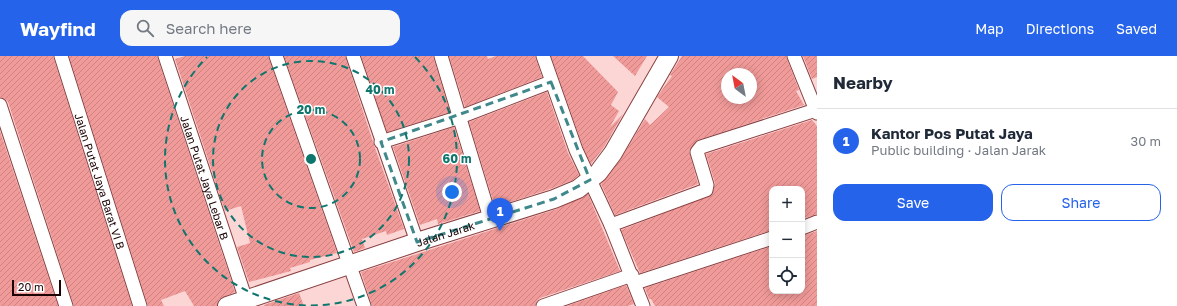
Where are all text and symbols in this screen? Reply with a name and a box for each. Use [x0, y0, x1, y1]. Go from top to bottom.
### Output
search box [120, 10, 400, 46]
text: Wayfind [20, 17, 96, 40]
icon: search [134, 17, 156, 39]
text: Search here [166, 19, 252, 37]
text: Map [975, 20, 1004, 37]
text: Directions [1026, 20, 1094, 37]
text: Saved [1116, 20, 1157, 37]
north arrow [721, 68, 757, 104]
text: Nearby [833, 72, 893, 93]
text: 40 m [366, 82, 394, 97]
text: 20 m [297, 102, 325, 117]
street label: Jalan Putat Jaya Barat VI B [73, 111, 128, 251]
street label: Jalan Putat Jaya Lebar B [179, 114, 232, 241]
text: Kantor Pos Putat Jaya [871, 124, 1033, 142]
text: 1 [843, 133, 849, 149]
text: 30 m [1131, 133, 1161, 149]
text: Public building · Jalan Jarak [871, 142, 1046, 158]
text: 60 m [443, 151, 471, 166]
centre of rings [304, 152, 318, 166]
your location [442, 182, 462, 202]
button: Save [833, 184, 993, 221]
button: Share [1001, 184, 1161, 221]
map controls [769, 186, 805, 294]
button: + [769, 186, 805, 222]
pin: 1 [487, 198, 513, 231]
street label: Jalan Jarak [414, 218, 476, 248]
button: − [769, 222, 805, 258]
button: locate [769, 258, 805, 294]
scale bar [12, 278, 61, 297]
text: 20 m [18, 280, 44, 293]

